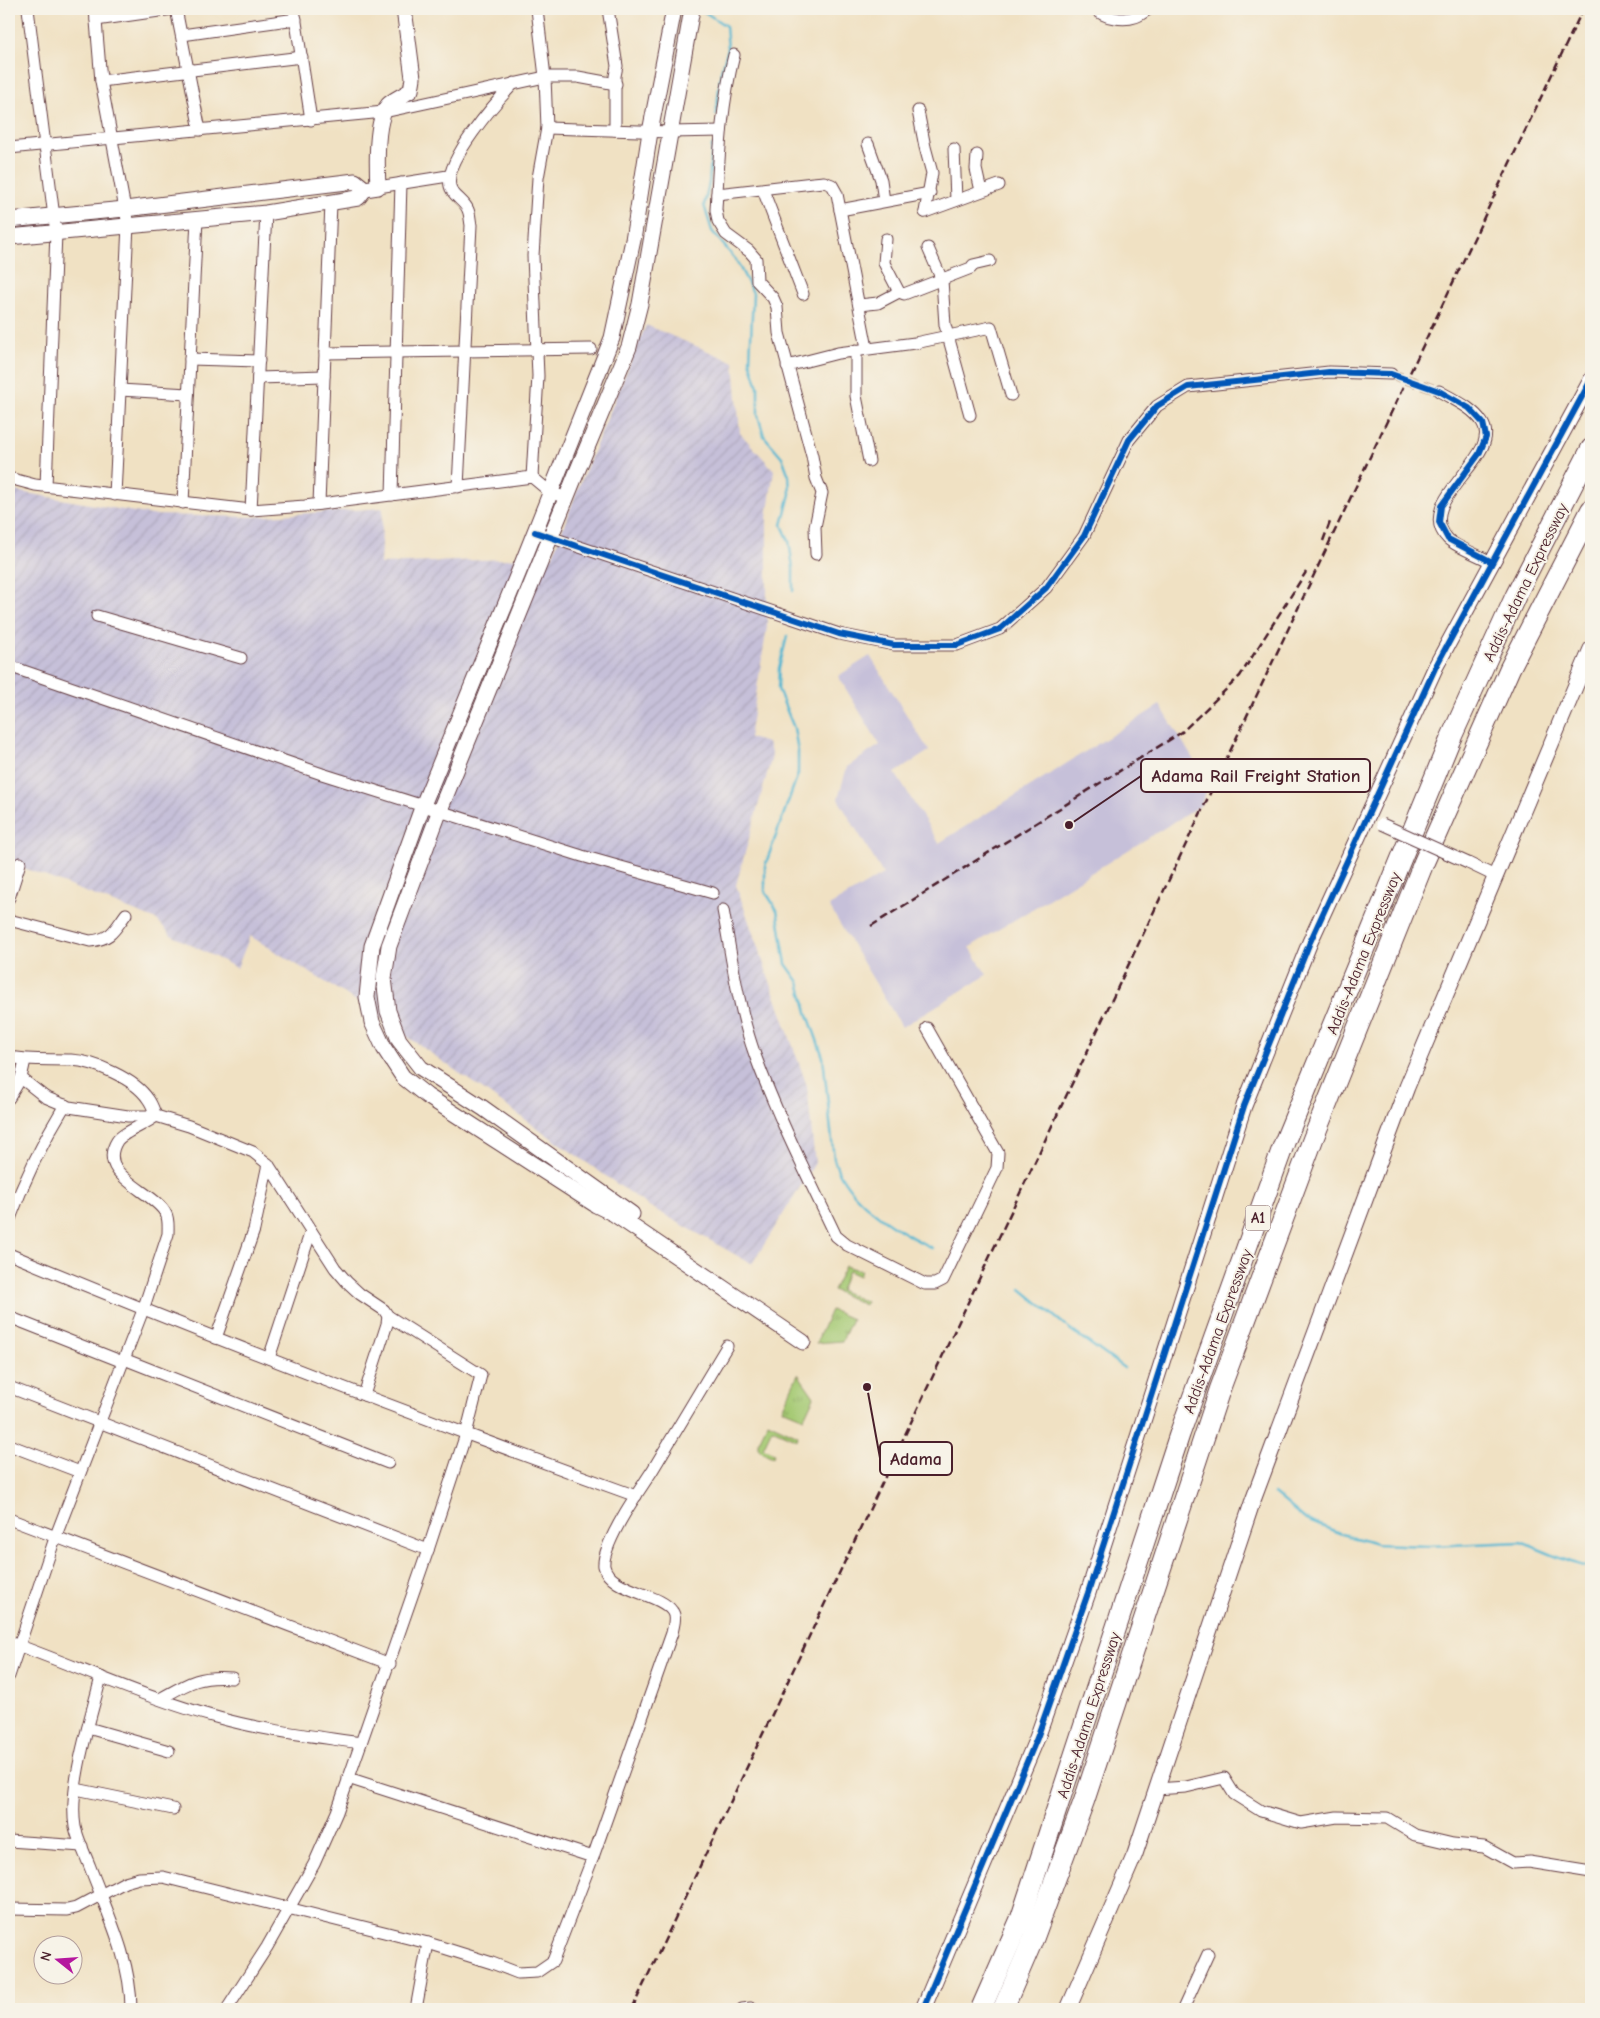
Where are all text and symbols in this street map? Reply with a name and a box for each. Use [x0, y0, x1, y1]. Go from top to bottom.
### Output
street label: Addis-Adama Expressway [1480, 500, 1572, 664]
callout: Adama Rail Freight Station [1141, 759, 1370, 792]
text: Adama Rail Freight Station [1152, 766, 1360, 787]
street label: Addis-Adama Expressway [1323, 869, 1405, 1037]
road number: A1 [1246, 1206, 1270, 1230]
street label: Addis-Adama Expressway [1180, 1246, 1256, 1416]
callout: Adama [880, 1442, 952, 1475]
text: Adama [890, 1449, 942, 1470]
street label: Addis-Adama Expressway [1054, 1629, 1125, 1801]
north arrow [32, 1936, 82, 1986]
text: N [37, 1949, 56, 1963]

